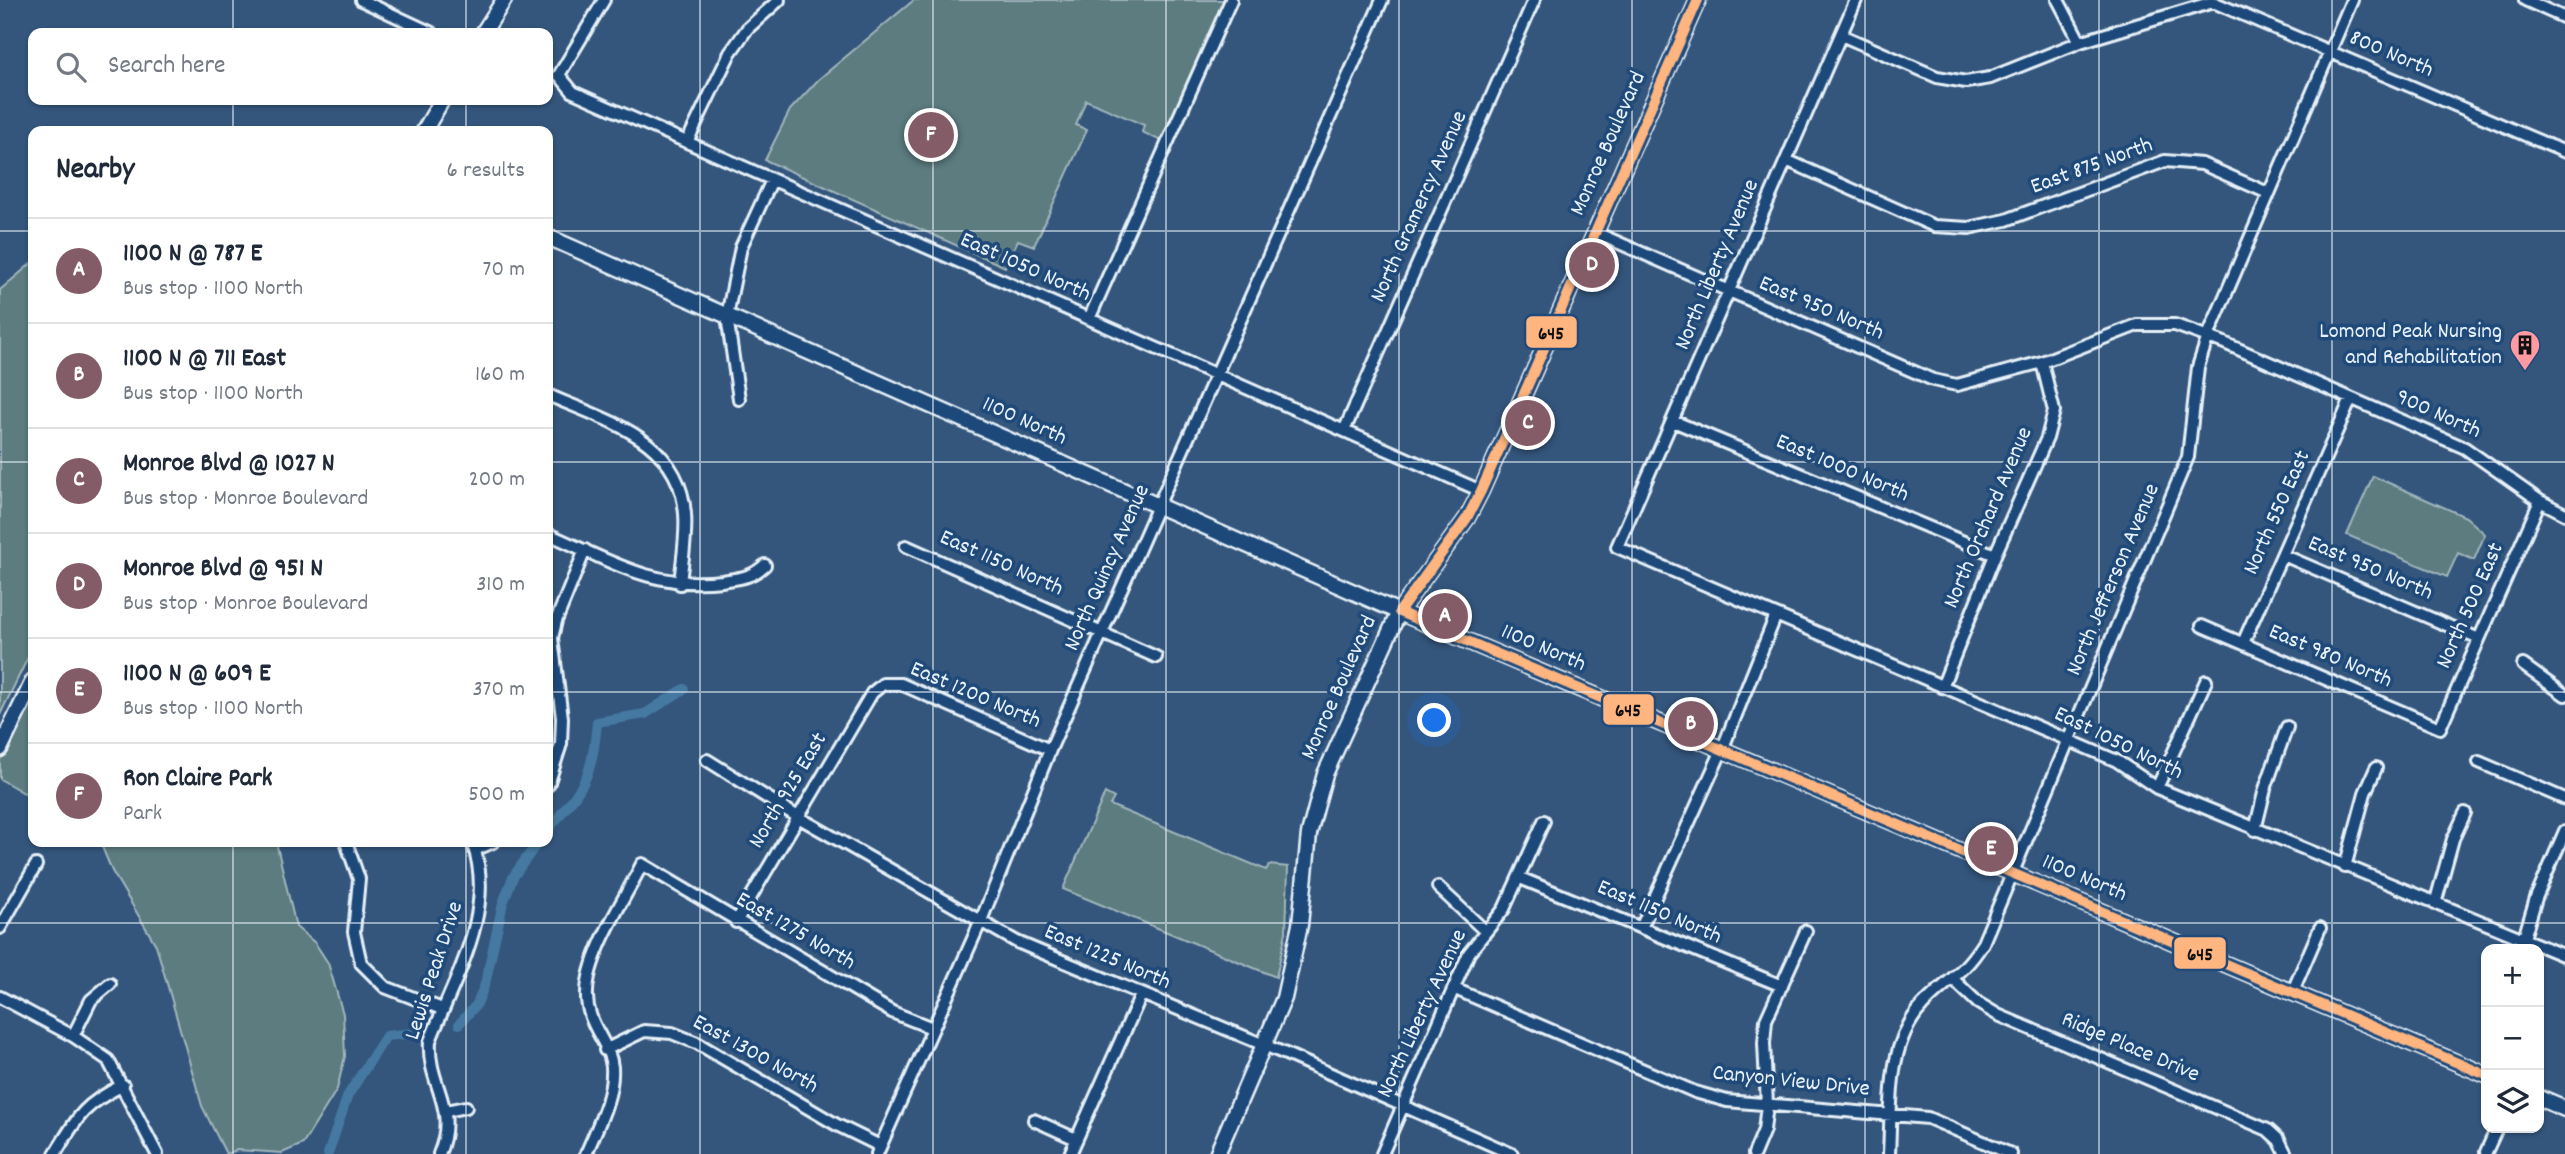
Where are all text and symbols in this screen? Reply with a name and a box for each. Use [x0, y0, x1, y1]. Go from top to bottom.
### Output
street label: 800 North [2344, 22, 2438, 88]
search box [28, 28, 553, 105]
icon: search [52, 48, 90, 86]
text: Search here [108, 48, 226, 85]
street label: Monroe Boulevard [1562, 67, 1656, 221]
street label: North Gramercy Avenue [1363, 106, 1477, 308]
pin: F [908, 109, 954, 161]
street label: East 875 North [2026, 130, 2158, 204]
text: Nearby [56, 150, 134, 193]
text: 6 results [447, 155, 525, 188]
street label: North Liberty Avenue [1667, 174, 1769, 356]
street label: East 1050 North [954, 224, 1096, 312]
text: 1100 N @ 787 E [123, 236, 262, 273]
pin: D [1569, 239, 1615, 291]
text: A [73, 254, 85, 287]
text: 70 m [483, 254, 525, 287]
street label: East 950 North [1753, 268, 1889, 350]
text: Bus stop · 1100 North [123, 273, 303, 306]
line badge: 645 [1525, 315, 1578, 349]
place label: Lomond Peak Nursing and Rehabilitation [2319, 316, 2502, 375]
text: 645 [1538, 322, 1564, 349]
building icon: Lomond Peak Nursing and Rehabilitation [2508, 328, 2542, 372]
text: 1100 N @ 711 East [123, 341, 286, 378]
text: B [74, 359, 84, 392]
text: 160 m [475, 359, 525, 392]
text: Bus stop · 1100 North [123, 378, 303, 411]
street label: 900 North [2390, 382, 2486, 448]
street label: 1100 North [976, 389, 1072, 455]
pin: C [1505, 397, 1551, 449]
street label: North Orchard Avenue [1936, 422, 2042, 614]
street label: East 1000 North [1770, 426, 1914, 512]
text: Monroe Blvd @ 1027 N [123, 446, 335, 483]
street label: North 550 East [2236, 446, 2320, 580]
text: C [73, 464, 85, 497]
text: 200 m [469, 464, 525, 497]
street label: North Quincy Avenue [1056, 479, 1160, 657]
street label: North Jefferson Avenue [2059, 479, 2169, 681]
text: Bus stop · Monroe Boulevard [123, 483, 368, 516]
street label: East 1150 North [934, 522, 1068, 606]
street label: East 950 North [2302, 528, 2438, 610]
street label: North 500 East [2429, 538, 2513, 674]
text: Monroe Blvd @ 951 N [123, 551, 323, 588]
text: D [73, 569, 85, 602]
text: 310 m [476, 569, 525, 602]
text: Bus stop · Monroe Boulevard [123, 588, 368, 621]
pin: A [1422, 590, 1468, 642]
street label: Monroe Boulevard [1293, 611, 1387, 765]
street label: 1100 North [1495, 616, 1591, 682]
street label: East 980 North [2263, 616, 2397, 698]
street label: East 1200 North [904, 654, 1046, 738]
text: 1100 N @ 609 E [123, 656, 271, 693]
text: E [74, 674, 84, 707]
text: 370 m [472, 674, 525, 707]
text: Bus stop · 1100 North [123, 693, 303, 726]
line badge: 645 [1602, 693, 1655, 726]
pin: B [1668, 698, 1714, 750]
text: 645 [1615, 699, 1641, 726]
street label: East 1050 North [2048, 699, 2188, 789]
your location [1417, 703, 1451, 737]
street label: North 925 East [741, 727, 837, 855]
text: Ron Claire Park [123, 761, 273, 798]
text: F [74, 779, 84, 812]
text: 500 m [468, 779, 525, 812]
text: Park [123, 798, 162, 831]
pin: E [1968, 823, 2014, 875]
street label: 1100 North [2036, 846, 2132, 912]
street label: East 1150 North [1592, 872, 1726, 954]
street label: East 1275 North [729, 884, 861, 980]
street label: Lewis Peak Drive [397, 897, 473, 1045]
street label: East 1225 North [1038, 916, 1176, 1000]
street label: North Liberty Avenue [1369, 924, 1477, 1104]
line badge: 645 [2173, 936, 2227, 970]
text: 645 [2187, 943, 2213, 970]
map controls [2481, 944, 2544, 1133]
button: + [2481, 944, 2544, 1007]
street label: Ridge Place Drive [2056, 1004, 2204, 1092]
street label: East 1300 North [686, 1007, 824, 1103]
button: − [2481, 1007, 2544, 1070]
street label: Canyon View Drive [1711, 1057, 1871, 1107]
button: layers [2481, 1070, 2544, 1133]

